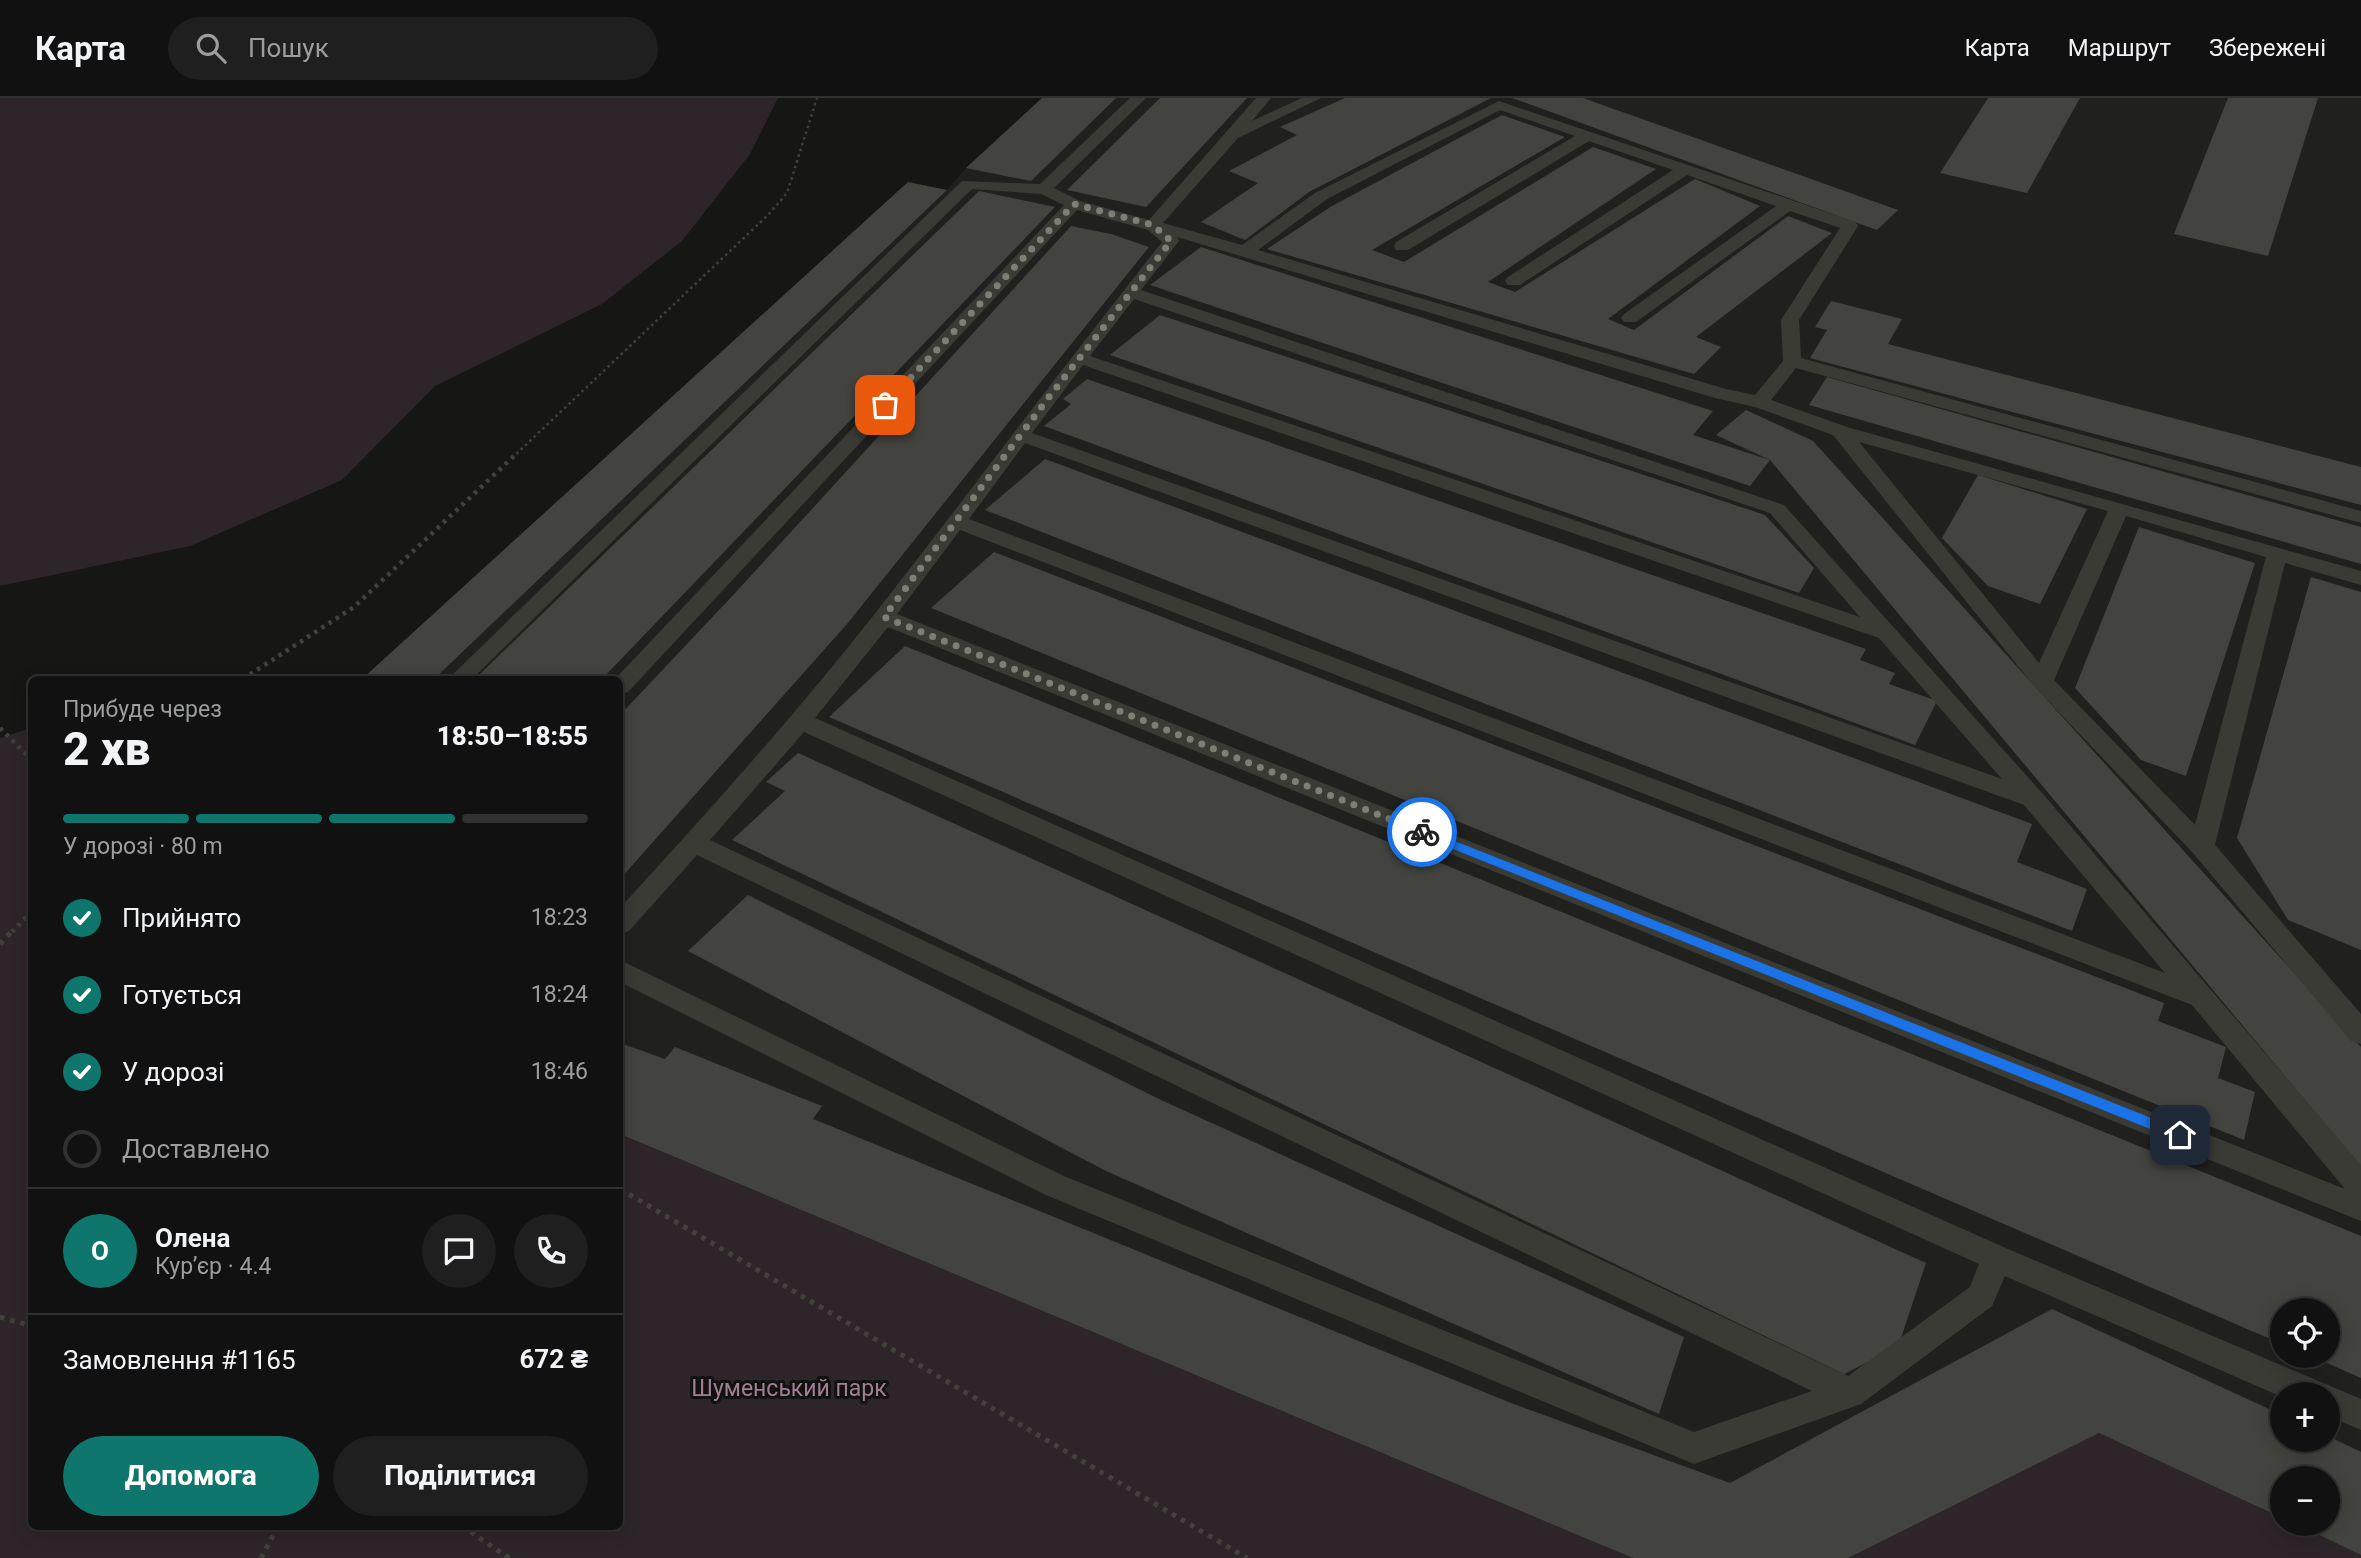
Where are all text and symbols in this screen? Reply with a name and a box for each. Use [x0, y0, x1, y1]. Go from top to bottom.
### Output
search box [168, 17, 658, 80]
text: Карта [35, 29, 126, 68]
icon: search [192, 29, 230, 67]
text: Пошук [248, 33, 329, 63]
text: Карта [1964, 34, 2030, 62]
text: Маршрут [2068, 34, 2171, 62]
text: Збережені [2209, 34, 2326, 62]
pin [855, 375, 915, 435]
icon: bag [866, 386, 904, 424]
text: Прибуде через [63, 696, 222, 723]
text: 18:50–18:55 [437, 721, 588, 751]
text: 2 хв [63, 722, 150, 776]
courier [1387, 797, 1457, 867]
icon: bike [1403, 813, 1441, 851]
text: У дорозі · 80 m [63, 833, 223, 860]
icon: check [63, 899, 101, 937]
text: Прийнято [122, 903, 241, 933]
text: 18:23 [531, 904, 588, 931]
icon: check [63, 976, 101, 1014]
text: Готується [122, 980, 242, 1010]
text: 18:24 [531, 981, 588, 1008]
icon: check [63, 1053, 101, 1091]
text: У дорозі [122, 1057, 224, 1087]
text: 18:46 [531, 1058, 588, 1085]
pin [2150, 1105, 2210, 1165]
icon: home [2161, 1116, 2199, 1154]
text: Доставлено [122, 1134, 270, 1164]
button: chat [422, 1214, 496, 1288]
button: phone [514, 1214, 588, 1288]
text: Олена [155, 1223, 230, 1253]
text: О [91, 1236, 109, 1266]
text: Кур’єр · 4.4 [155, 1253, 271, 1280]
map controls [2270, 1298, 2340, 1536]
button: locate [2270, 1298, 2340, 1368]
text: 672 ₴ [519, 1344, 588, 1374]
text: Замовлення #1165 [63, 1345, 296, 1375]
park label: Шуменський парк [691, 1375, 887, 1402]
button: + [2270, 1382, 2340, 1452]
button: Допомога [63, 1436, 319, 1516]
button: Поділитися [333, 1436, 588, 1516]
button: − [2270, 1466, 2340, 1536]

